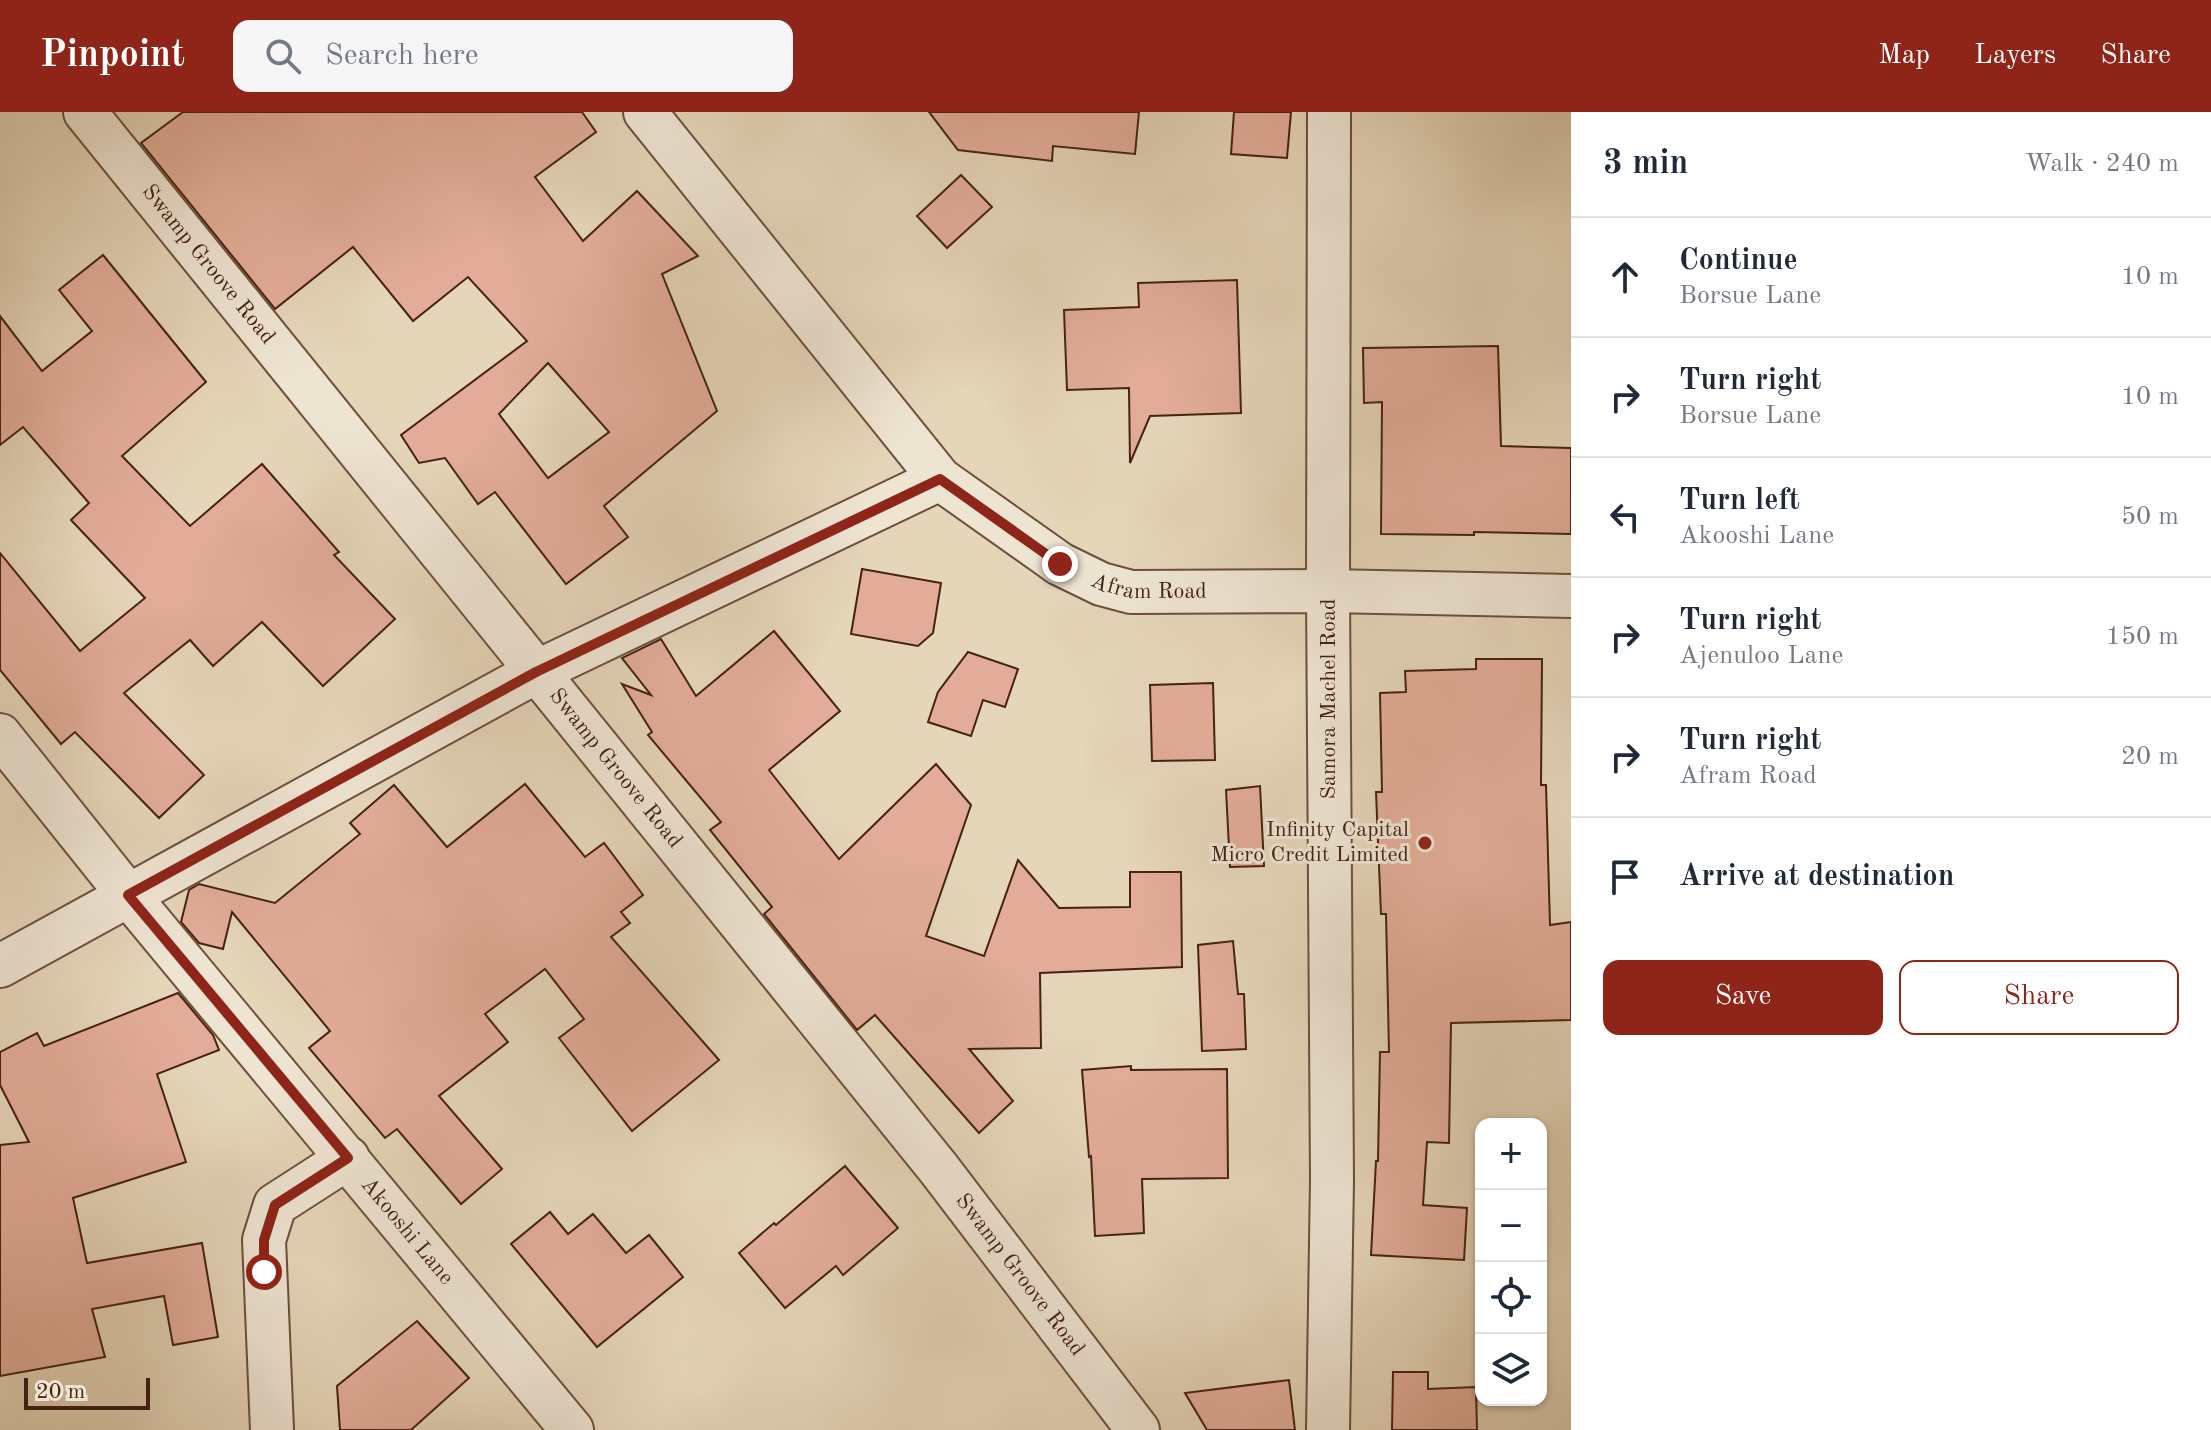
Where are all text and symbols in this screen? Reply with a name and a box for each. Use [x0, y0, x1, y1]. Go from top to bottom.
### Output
search box [233, 20, 793, 92]
icon: search [261, 34, 305, 78]
text: Pinpoint [40, 37, 185, 75]
text: Search here [325, 41, 479, 71]
text: Map [1878, 42, 1930, 70]
text: Layers [1974, 42, 2056, 70]
text: Share [2100, 42, 2171, 70]
text: 3 min [1603, 147, 1688, 181]
text: Walk · 240 m [2025, 151, 2179, 177]
street label: Swamp Groove Road [138, 181, 279, 348]
text: Continue [1679, 246, 1798, 276]
icon: ahead [1603, 255, 1647, 299]
text: 10 m [2121, 264, 2179, 290]
text: Borsue Lane [1679, 283, 1821, 309]
text: Turn right [1679, 366, 1821, 396]
icon: right [1603, 375, 1647, 419]
text: 10 m [2121, 384, 2179, 410]
text: Borsue Lane [1679, 403, 1821, 429]
text: Turn left [1679, 486, 1800, 516]
icon: left [1603, 495, 1647, 539]
text: 50 m [2121, 504, 2179, 530]
text: Akooshi Lane [1679, 523, 1834, 549]
route end [1042, 546, 1078, 582]
street label: Afram Road [1087, 570, 1207, 603]
street label: Samora Machel Road [1318, 598, 1340, 800]
text: Turn right [1679, 606, 1821, 636]
icon: right [1603, 615, 1647, 659]
text: 150 m [2106, 624, 2179, 650]
text: Ajenuloo Lane [1679, 643, 1843, 669]
street label: Swamp Groove Road [545, 685, 686, 852]
text: Turn right [1679, 726, 1821, 756]
icon: right [1603, 735, 1647, 779]
text: 20 m [2121, 744, 2179, 770]
text: Afram Road [1679, 763, 1817, 789]
place label: Infinity Capital Micro Credit Limited [1210, 819, 1409, 866]
marker: Infinity Capital Micro Credit Limited [1416, 834, 1434, 852]
icon: arrive [1603, 855, 1647, 899]
text: Arrive at destination [1679, 862, 1954, 892]
button: Save [1603, 960, 1883, 1035]
button: Share [1899, 960, 2179, 1035]
map controls [1475, 1118, 1547, 1406]
button: + [1475, 1118, 1547, 1190]
street label: Akooshi Lane [357, 1174, 458, 1289]
street label: Swamp Groove Road [951, 1190, 1088, 1360]
button: − [1475, 1190, 1547, 1262]
route start [246, 1254, 282, 1290]
button: locate [1475, 1262, 1547, 1334]
button: layers [1475, 1334, 1547, 1406]
scale bar [24, 1374, 150, 1410]
text: 20 m [36, 1381, 85, 1403]

